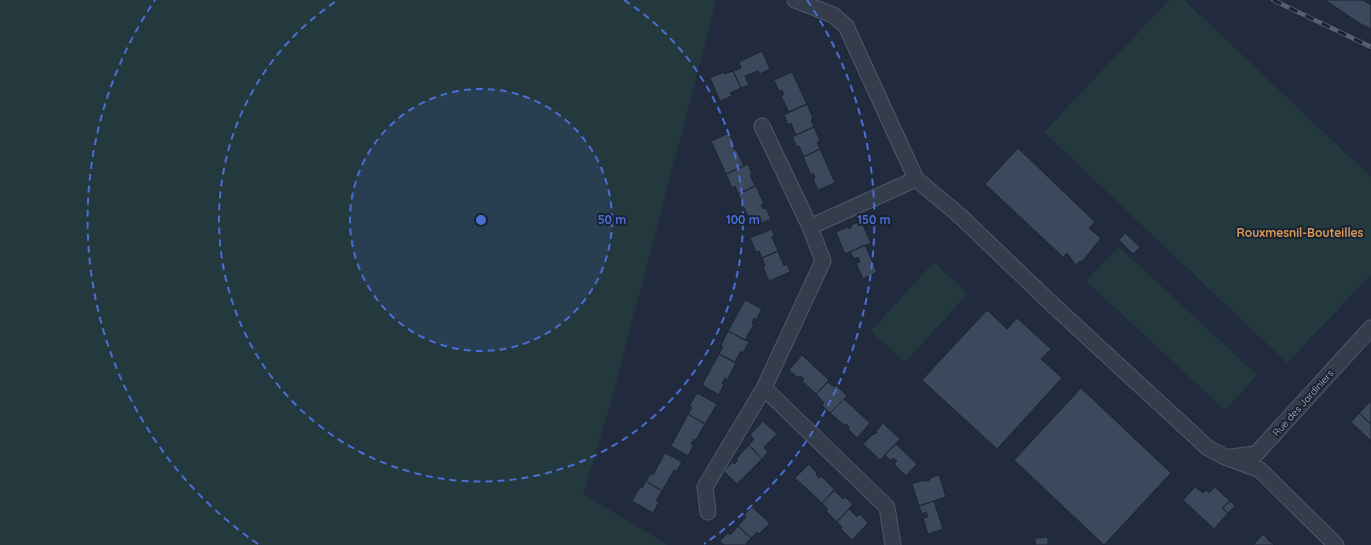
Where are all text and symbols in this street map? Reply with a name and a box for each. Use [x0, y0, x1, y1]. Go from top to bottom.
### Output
text: 50 m [598, 212, 626, 227]
text: 100 m [726, 212, 760, 227]
text: 150 m [857, 212, 891, 227]
centre of rings [474, 213, 488, 227]
district label: Rouxmesnil-Bouteilles [1237, 225, 1364, 240]
street label: Rue des Jardiniers [1270, 367, 1337, 439]

